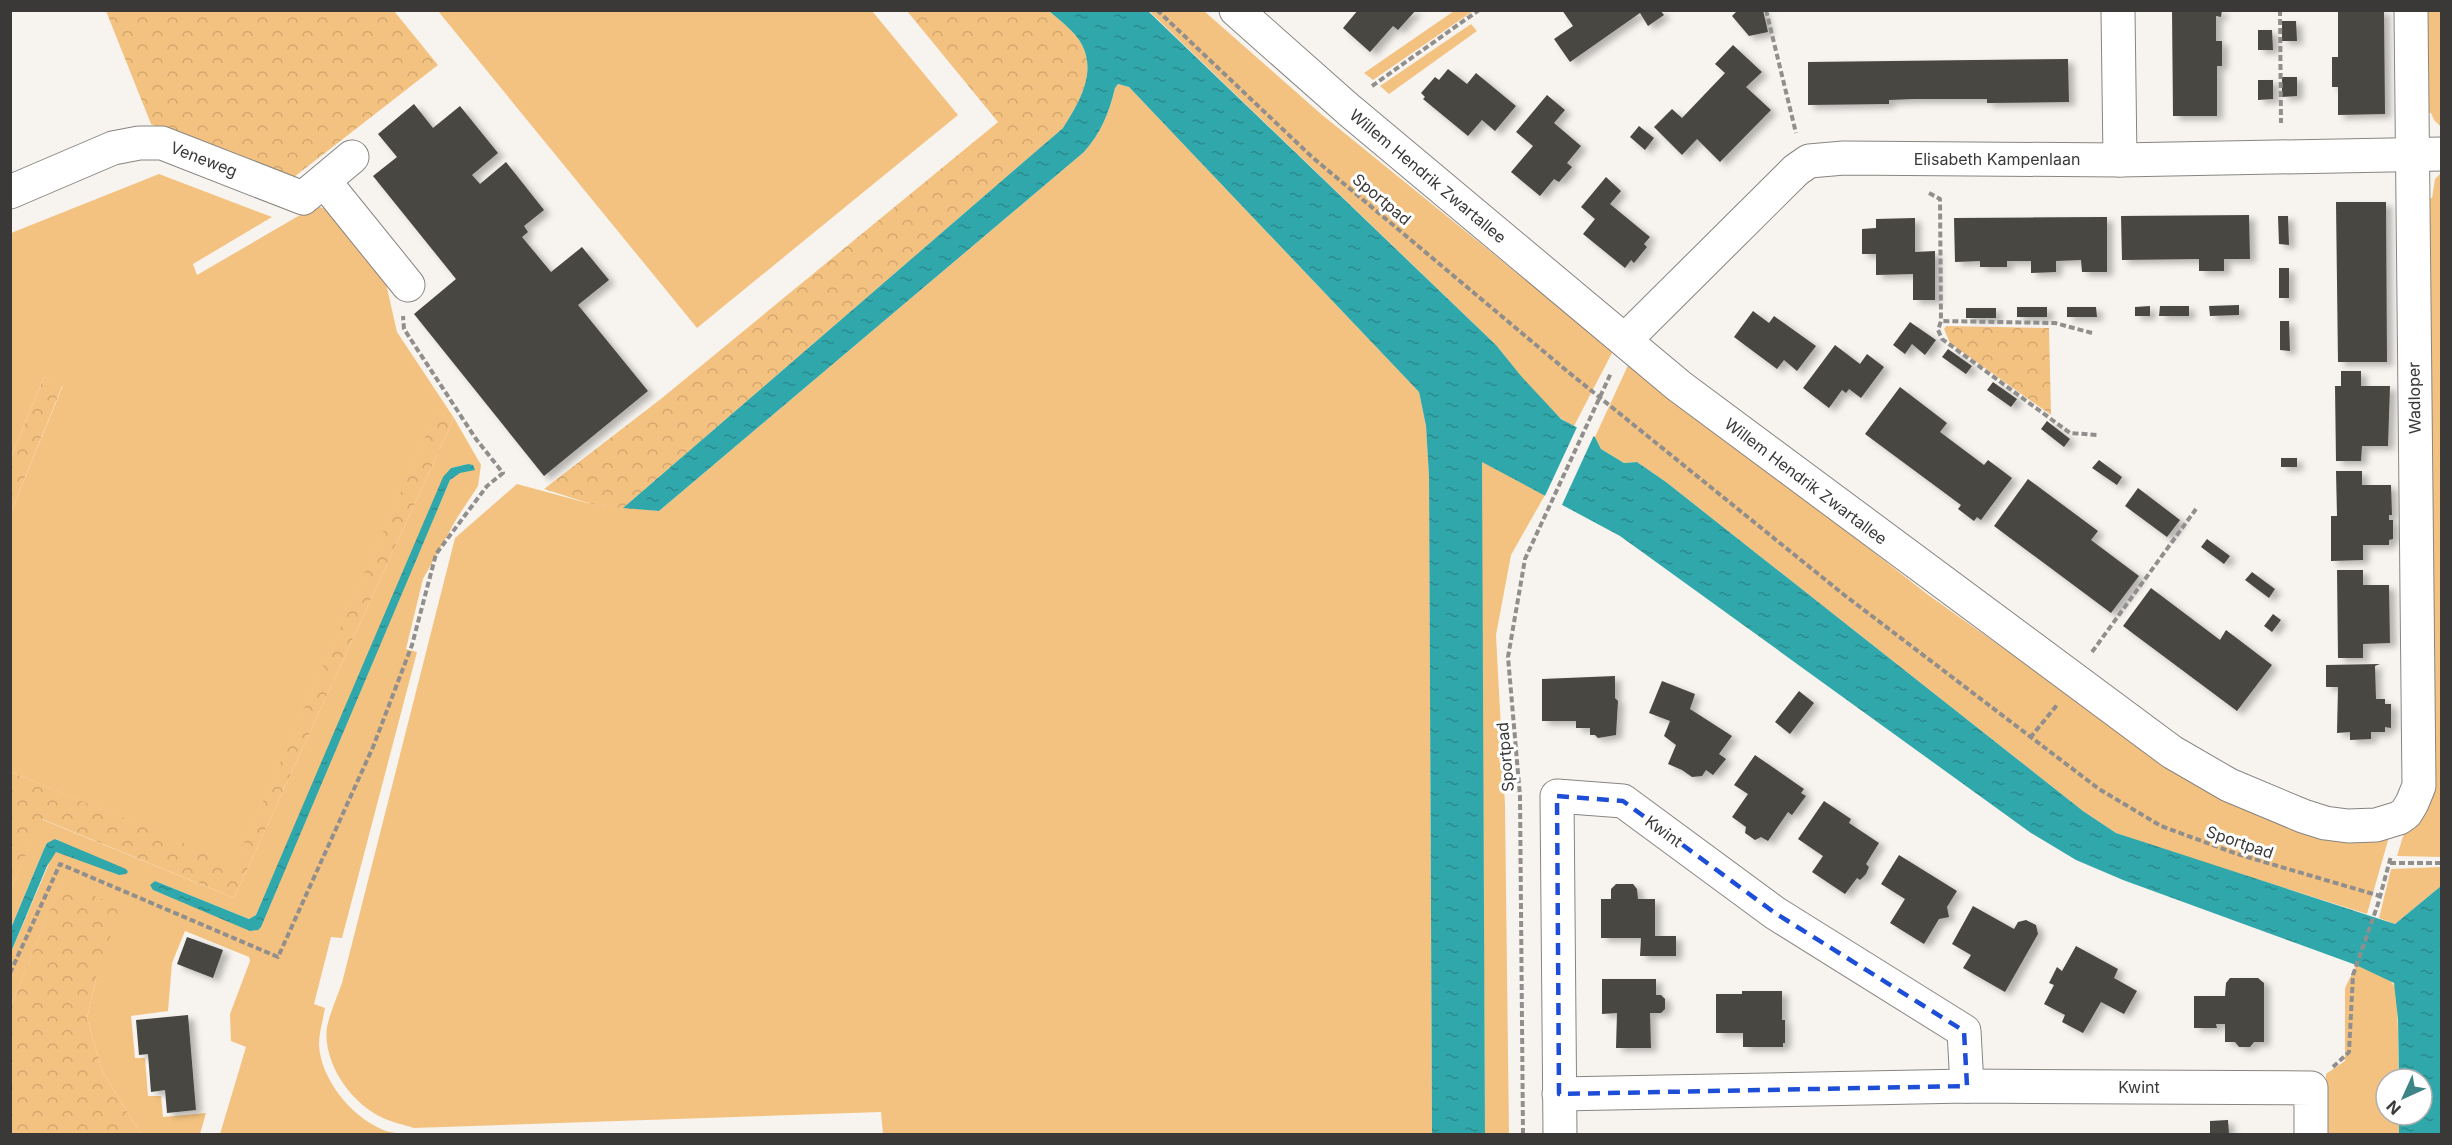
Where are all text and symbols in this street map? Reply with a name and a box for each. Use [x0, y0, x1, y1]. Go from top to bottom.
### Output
street label: Willem Hendrik Zwartallee [1346, 105, 1510, 247]
street label: Veneweg [168, 137, 240, 181]
street label: Elisabeth Kampenlaan [1914, 149, 2080, 169]
street label: Sportpad [1349, 169, 1415, 229]
street label: Wadloper [2403, 362, 2425, 434]
street label: Willem Hendrik Zwartallee [1721, 413, 1891, 549]
street label: Sportpad [1492, 721, 1518, 793]
street label: Kwint [1641, 811, 1687, 851]
street label: Sportpad [2204, 821, 2276, 863]
north arrow [2374, 1067, 2434, 1127]
street label: Kwint [2118, 1077, 2160, 1097]
text: N [2382, 1096, 2405, 1119]

